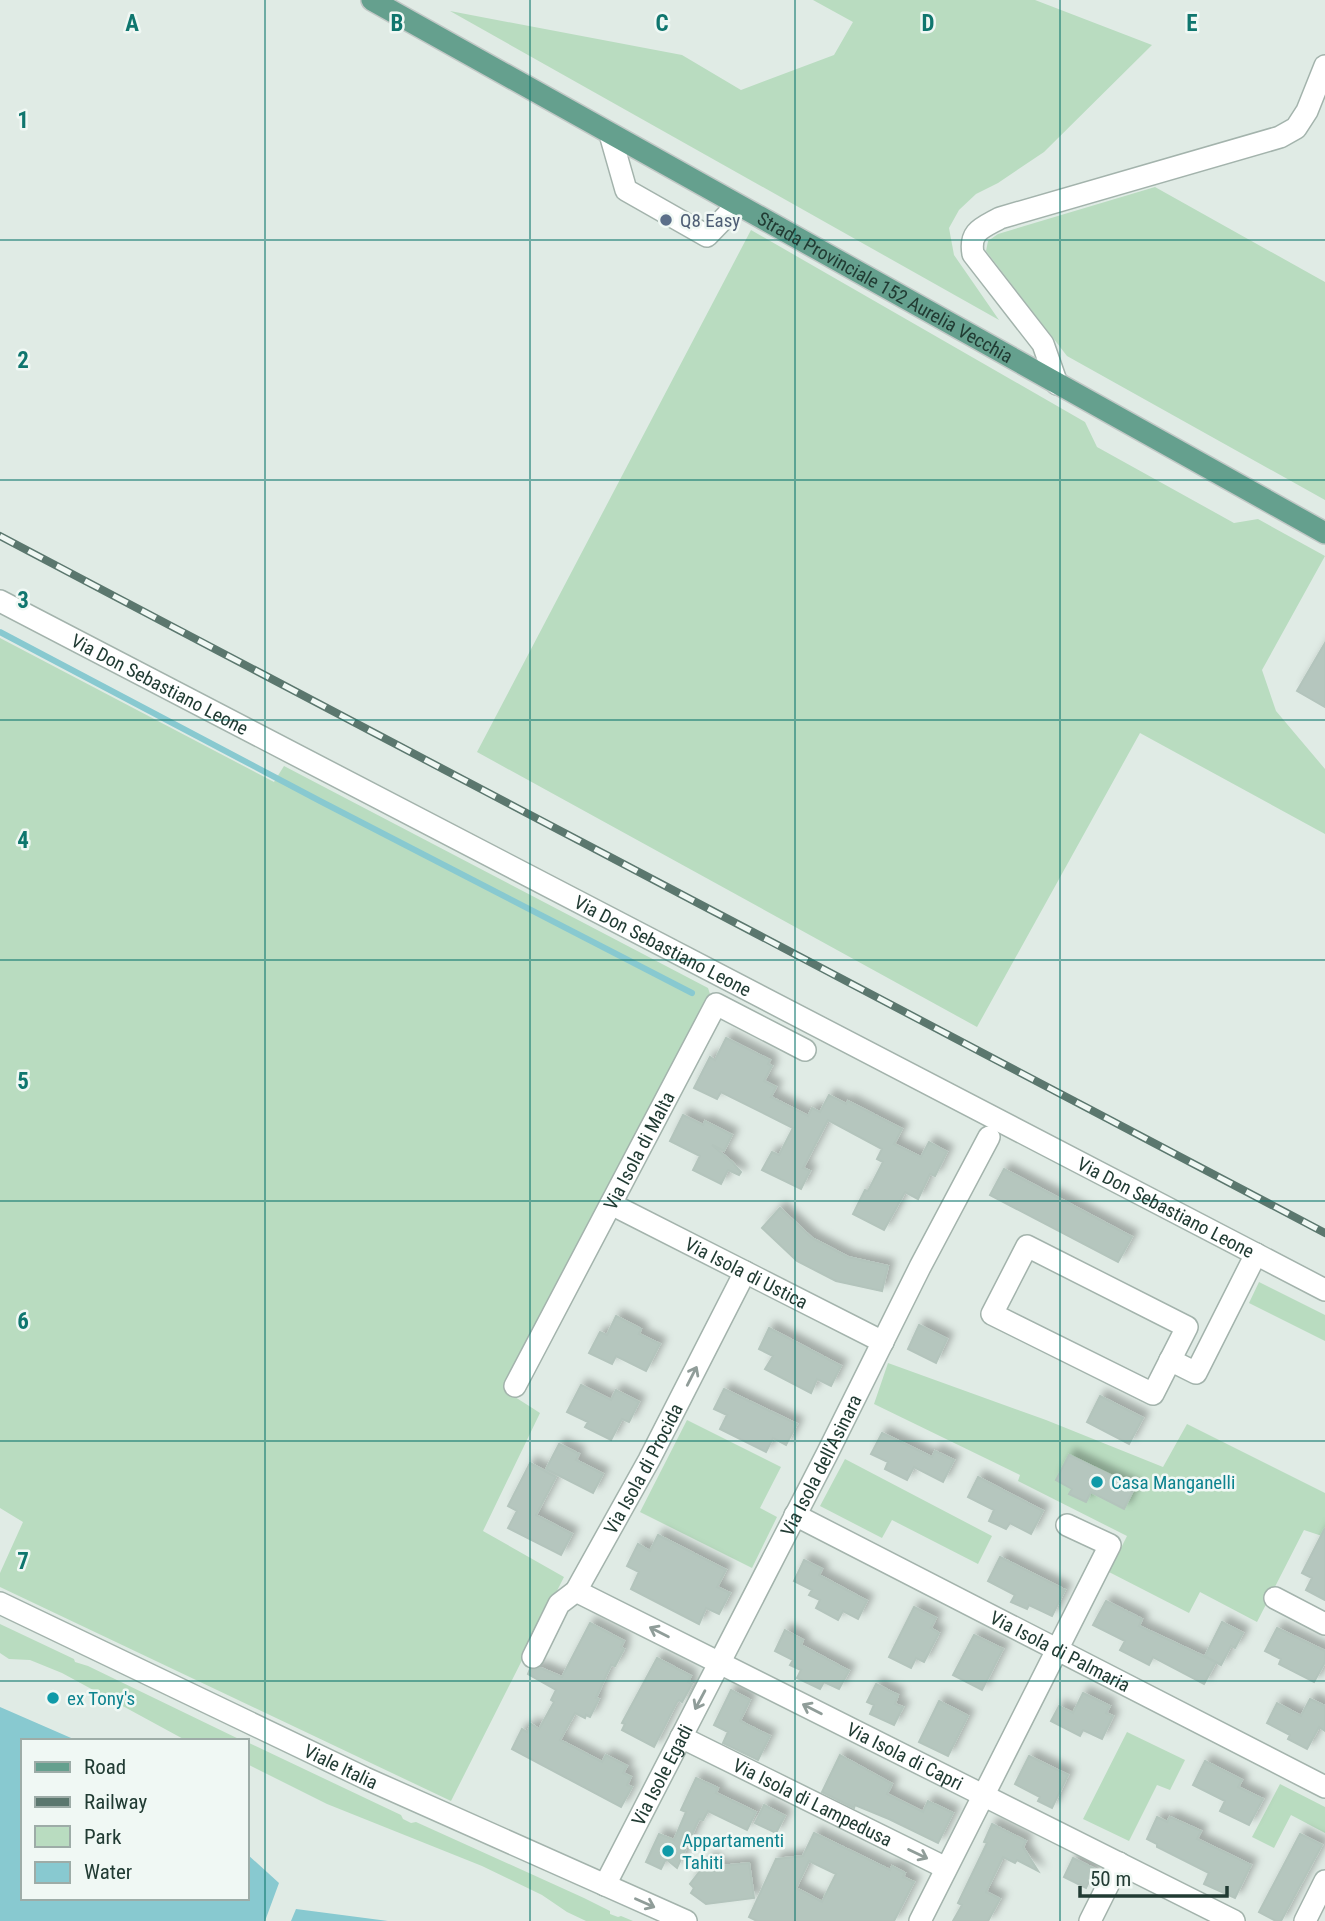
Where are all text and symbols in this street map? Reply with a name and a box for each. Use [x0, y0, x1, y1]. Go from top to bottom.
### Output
text: A [125, 10, 139, 37]
text: B [391, 10, 403, 37]
text: C [655, 10, 669, 37]
text: D [922, 10, 935, 37]
text: E [1186, 10, 1198, 37]
text: 1 [17, 107, 29, 134]
street label: Strada Provinciale 152 Aurelia Vecchia [753, 207, 1017, 368]
place label: Q8 Easy [680, 209, 740, 232]
marker: Q8 Easy [658, 212, 674, 228]
text: 2 [17, 347, 29, 374]
text: 3 [17, 587, 29, 614]
street label: Via Don Sebastiano Leone [67, 629, 252, 740]
text: 4 [17, 827, 29, 854]
street label: Via Don Sebastiano Leone [570, 891, 755, 1002]
text: 5 [17, 1068, 29, 1095]
street label: Via Isola di Malta [599, 1088, 680, 1214]
street label: Via Don Sebastiano Leone [1073, 1152, 1258, 1263]
street label: Via Isola di Ustica [681, 1232, 812, 1314]
text: 6 [17, 1308, 29, 1335]
one-way arrow [686, 1366, 700, 1387]
street label: Via Isola dell'Asinara [776, 1391, 867, 1540]
street label: Via Isola di Procida [599, 1400, 688, 1538]
place label: Casa Manganelli [1111, 1471, 1235, 1494]
marker: Casa Manganelli [1089, 1474, 1105, 1490]
text: 7 [17, 1548, 29, 1575]
street label: Via Isola di Palmaria [986, 1606, 1134, 1697]
one-way arrow [649, 1625, 670, 1639]
place label: ex Tony's [67, 1687, 135, 1710]
one-way arrow [693, 1689, 707, 1710]
marker: ex Tony's [45, 1690, 61, 1706]
one-way arrow [802, 1702, 823, 1715]
street label: Via Isola di Capri [843, 1718, 967, 1795]
street label: Via Isole Egadi [627, 1721, 698, 1829]
legend [21, 1739, 248, 1900]
street label: Viale Italia [300, 1739, 381, 1794]
street label: Via Isola di Lampedusa [729, 1754, 896, 1852]
text: Road [84, 1755, 126, 1779]
text: Railway [84, 1790, 147, 1814]
text: Park [84, 1825, 122, 1849]
place label: Appartamenti Tahiti [682, 1829, 784, 1874]
marker: Appartamenti Tahiti [660, 1843, 676, 1859]
one-way arrow [907, 1847, 928, 1861]
scale bar [1080, 1854, 1227, 1898]
text: Water [84, 1860, 132, 1884]
text: 50 m [1090, 1867, 1131, 1891]
one-way arrow [634, 1897, 656, 1910]

